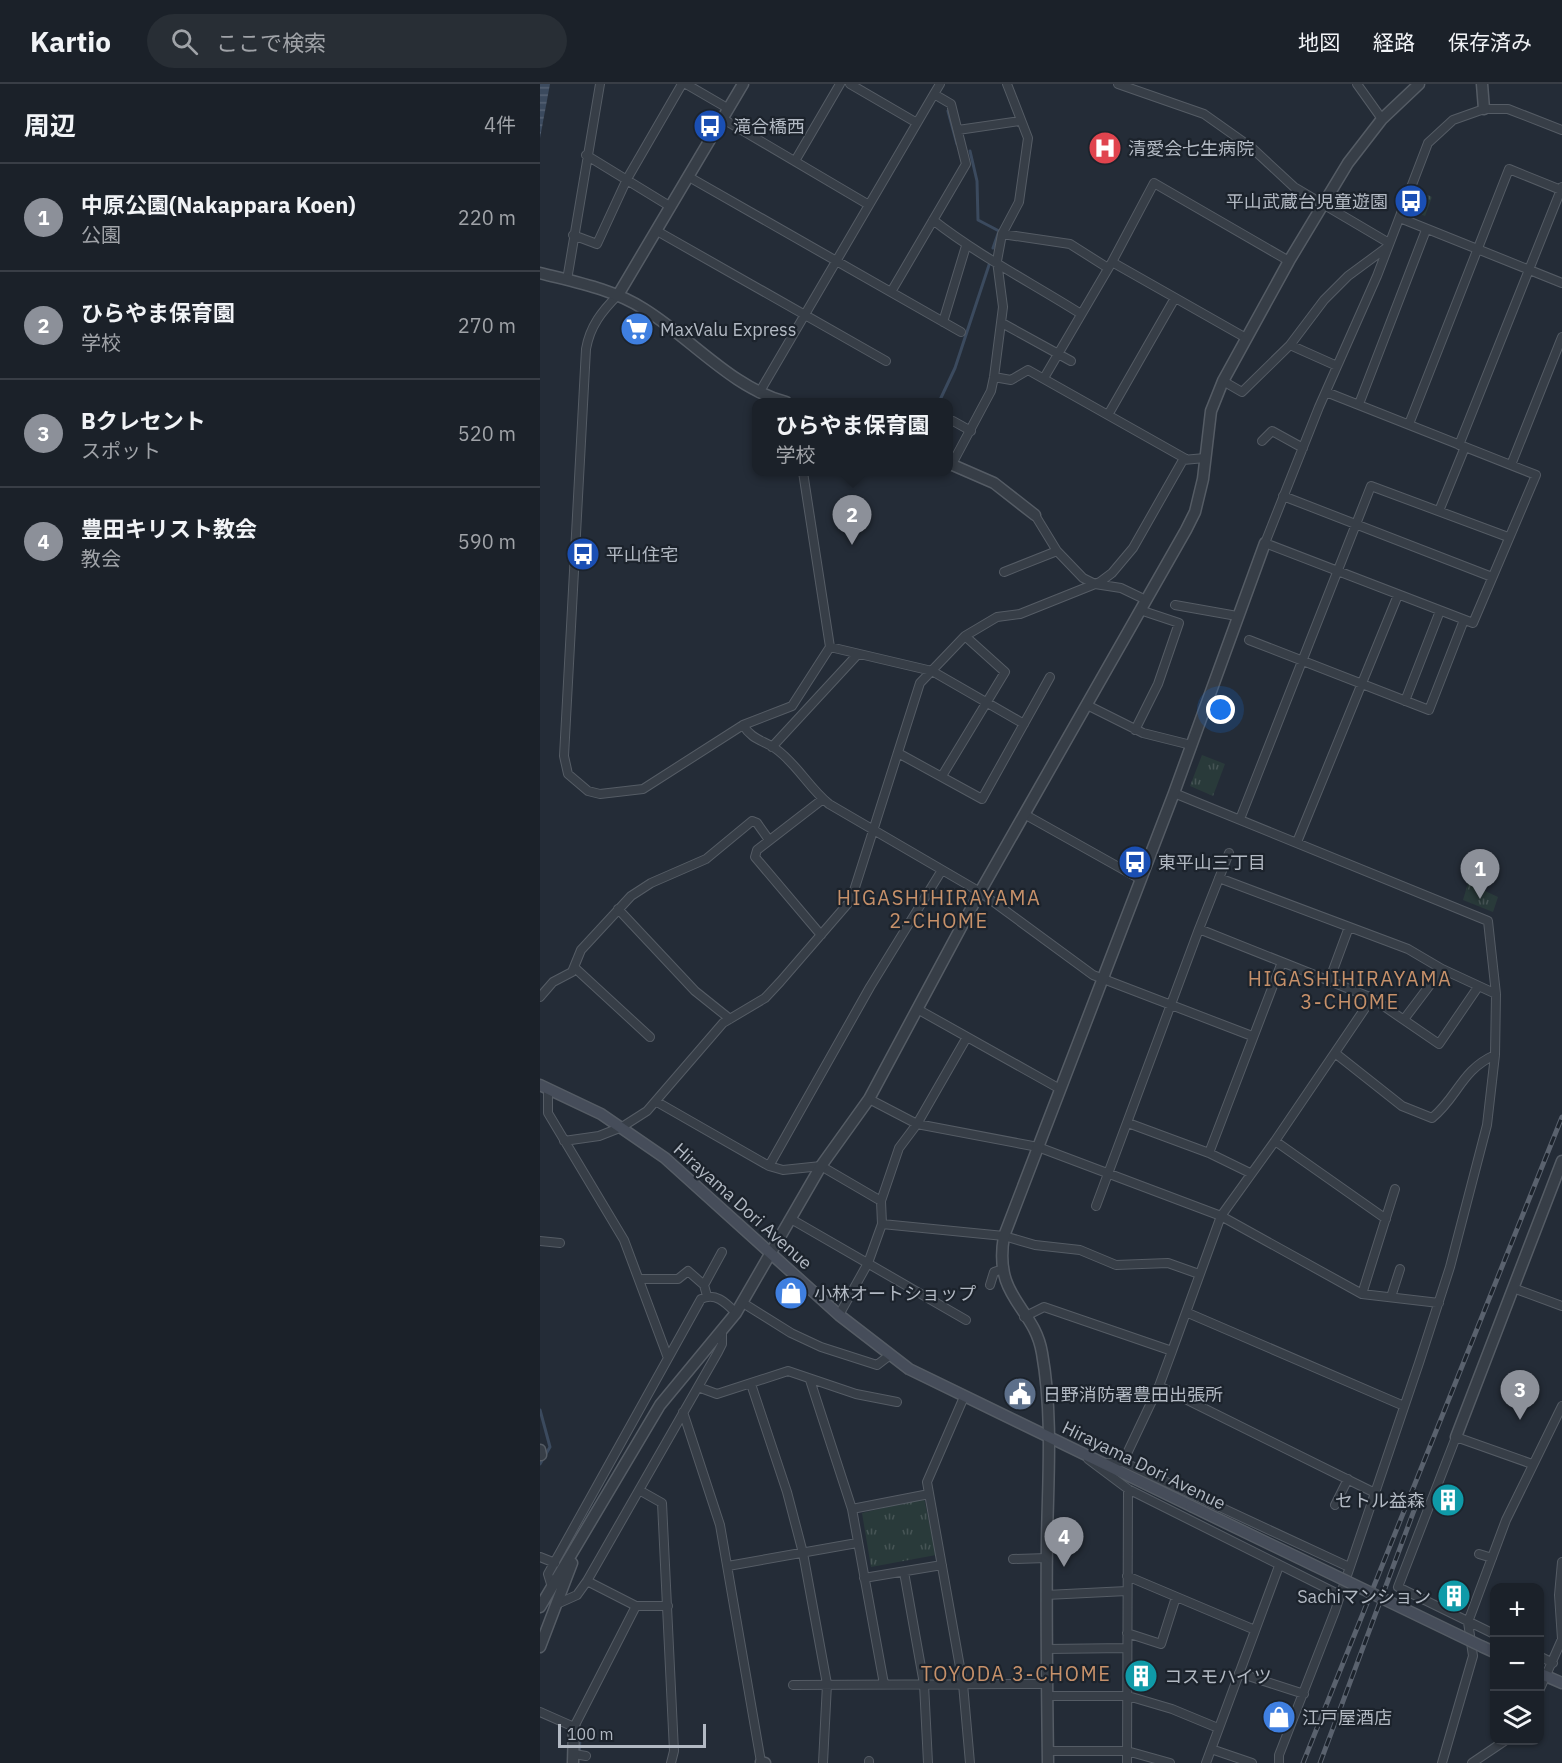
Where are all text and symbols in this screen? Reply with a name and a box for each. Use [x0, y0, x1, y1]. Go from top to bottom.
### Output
search box [147, 14, 567, 68]
text: Kartio [30, 23, 111, 60]
icon: search [168, 25, 201, 58]
text: ここで検索 [216, 28, 326, 57]
text: 地図 [1298, 28, 1340, 56]
text: 経路 [1373, 28, 1415, 56]
text: 保存済み [1448, 28, 1532, 56]
text: 周辺 [24, 108, 76, 142]
bus stop icon: 滝合橋西 [692, 108, 728, 144]
text: 4件 [484, 111, 516, 138]
place label: 滝合橋西 [733, 115, 805, 138]
hospital icon: 清愛会七生病院 [1087, 130, 1123, 166]
place label: 清愛会七生病院 [1128, 137, 1254, 160]
bus stop icon: 平山武蔵台児童遊園 [1393, 183, 1429, 219]
text: 中原公園(Nakappara Koen) [81, 190, 356, 219]
place label: 平山武蔵台児童遊園 [1226, 190, 1388, 213]
text: 1 [38, 204, 50, 231]
text: 220 m [458, 204, 516, 231]
text: 公園 [81, 221, 121, 248]
text: ひらやま保育園 [81, 298, 235, 327]
supermarket icon: MaxValu Express [619, 311, 655, 347]
text: 2 [38, 312, 50, 339]
text: 270 m [458, 312, 516, 339]
place label: MaxValu Express [660, 318, 796, 341]
text: 学校 [81, 329, 121, 356]
popup [752, 398, 953, 476]
text: Bクレセント [81, 406, 206, 435]
text: ひらやま保育園 [775, 410, 930, 439]
text: 3 [38, 420, 50, 447]
text: 520 m [458, 420, 516, 447]
text: スポット [81, 437, 161, 464]
text: 学校 [775, 441, 815, 468]
pin: 2 [832, 496, 872, 545]
text: 豊田キリスト教会 [81, 514, 257, 543]
text: 4 [38, 528, 50, 555]
text: 590 m [458, 528, 516, 555]
bus stop icon: 平山住宅 [565, 536, 601, 572]
place label: 平山住宅 [606, 543, 678, 566]
text: 教会 [81, 545, 121, 572]
your location [1206, 695, 1235, 724]
bus stop icon: 東平山三丁目 [1117, 844, 1153, 880]
pin: 1 [1460, 850, 1500, 899]
place label: 東平山三丁目 [1158, 851, 1266, 874]
district label: HIGASHIHIRAYAMA 2-CHOME [837, 884, 1041, 934]
district label: HIGASHIHIRAYAMA 3-CHOME [1248, 965, 1452, 1015]
street label: Hirayama Dori Avenue [669, 1138, 817, 1274]
shop icon: 小林オートショップ [773, 1275, 809, 1311]
place label: 小林オートショップ [814, 1282, 976, 1305]
pin: 3 [1500, 1370, 1540, 1420]
public building icon: 日野消防署豊田出張所 [1002, 1376, 1038, 1412]
place label: 日野消防署豊田出張所 [1043, 1383, 1223, 1406]
street label: Hirayama Dori Avenue [1059, 1415, 1230, 1515]
building icon: セトル益森 [1430, 1482, 1466, 1518]
place label: セトル益森 [1335, 1489, 1425, 1512]
pin: 4 [1044, 1518, 1084, 1567]
building icon: Sachiマンション [1436, 1578, 1472, 1614]
map controls [1490, 1583, 1544, 1745]
button: + [1490, 1583, 1544, 1637]
place label: Sachiマンション [1297, 1585, 1431, 1608]
button: − [1490, 1637, 1544, 1691]
building icon: コスモハイツ [1123, 1658, 1159, 1694]
district label: TOYODA 3-CHOME [921, 1660, 1111, 1687]
place label: コスモハイツ [1164, 1665, 1272, 1688]
button: layers [1490, 1691, 1544, 1745]
shop icon: 江戸屋酒店 [1261, 1699, 1297, 1735]
place label: 江戸屋酒店 [1302, 1706, 1392, 1729]
scale bar [558, 1721, 706, 1748]
text: 100 m [567, 1724, 614, 1744]

